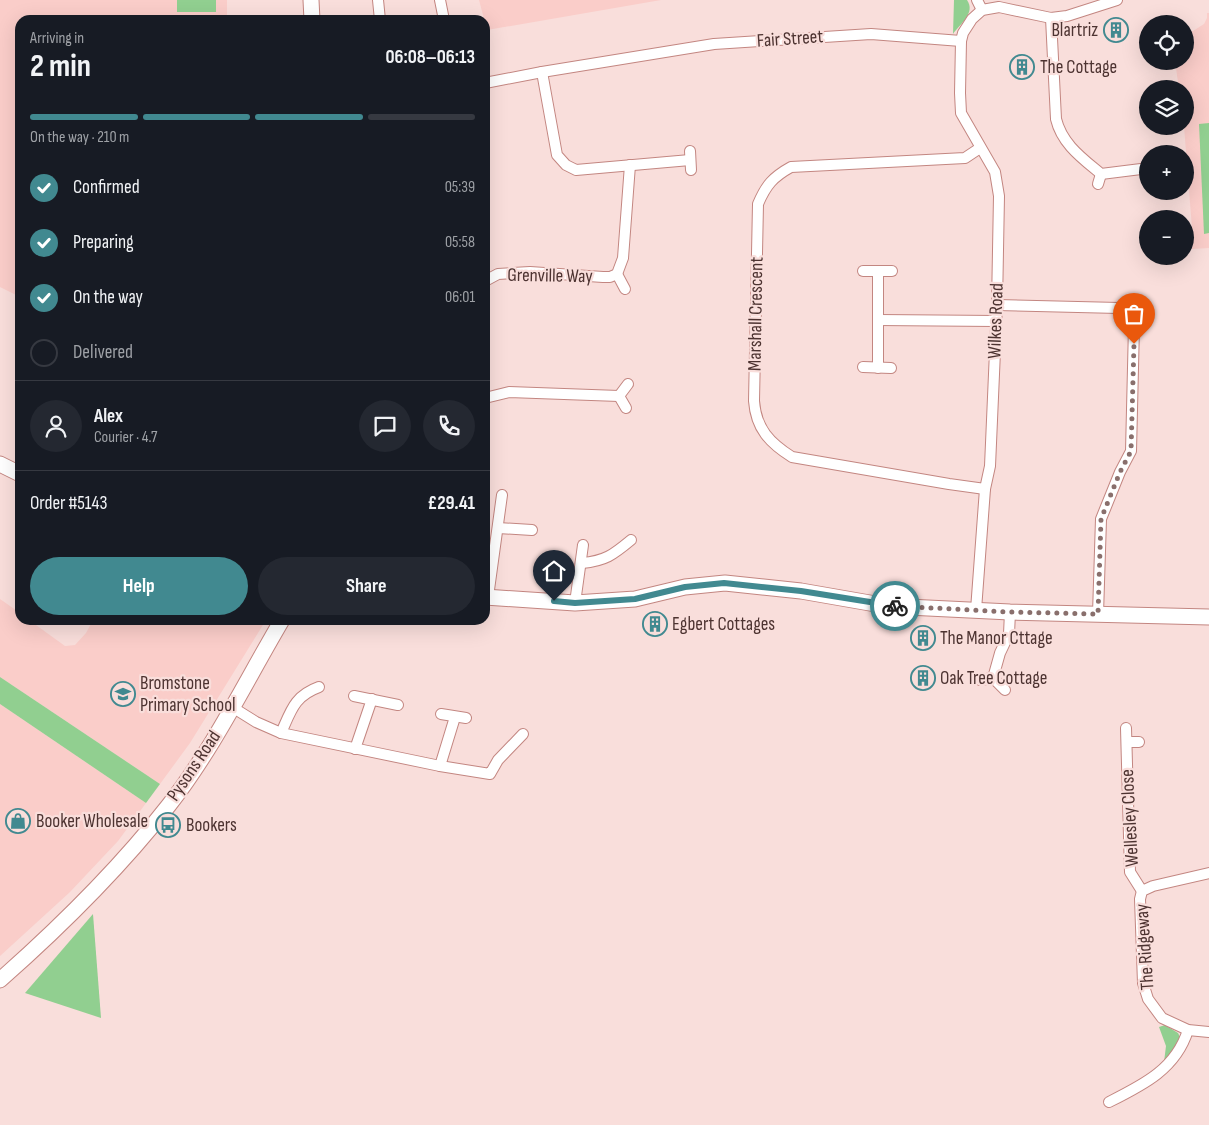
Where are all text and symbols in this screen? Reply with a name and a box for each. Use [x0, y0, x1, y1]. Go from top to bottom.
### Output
map controls [1139, 15, 1194, 265]
button: locate [1139, 15, 1194, 70]
building icon: Blartriz [1103, 17, 1129, 43]
place label: Blartriz [1051, 19, 1098, 42]
street label: Fair Street [756, 25, 824, 53]
text: Arriving in [30, 29, 84, 48]
text: 06:08–06:13 [385, 46, 475, 69]
text: 2 min [30, 47, 91, 86]
building icon: The Cottage [1009, 54, 1035, 80]
place label: The Cottage [1040, 56, 1117, 79]
button: layers [1139, 80, 1194, 135]
text: On the way · 210 m [30, 128, 129, 147]
button: + [1139, 145, 1194, 200]
icon: check [30, 174, 58, 202]
text: Confirmed [73, 176, 140, 199]
text: 05:39 [445, 178, 475, 197]
button: − [1139, 210, 1194, 265]
icon: check [30, 229, 58, 257]
text: Preparing [73, 231, 134, 254]
text: 05:58 [445, 233, 475, 252]
street label: Marshall Crescent [744, 257, 768, 371]
street label: Grenville Way [507, 264, 594, 288]
street label: Wilkes Road [983, 283, 1009, 359]
icon: check [30, 284, 58, 312]
text: On the way [73, 286, 143, 309]
text: 06:01 [445, 288, 475, 307]
pin [1113, 293, 1155, 344]
icon: bag [1120, 300, 1148, 328]
text: Delivered [73, 341, 133, 364]
button: person [30, 400, 82, 452]
button: chat [359, 400, 411, 452]
button: phone [423, 400, 475, 452]
text: Alex [94, 405, 123, 428]
text: Courier · 4.7 [94, 428, 157, 447]
text: Order #5143 [30, 492, 107, 515]
text: £29.41 [427, 492, 475, 515]
pin [533, 550, 575, 601]
button: Help [30, 557, 248, 615]
button: Share [258, 557, 475, 615]
icon: home [540, 557, 568, 585]
courier [870, 581, 920, 631]
icon: bike [881, 592, 909, 620]
building icon: Egbert Cottages [642, 611, 668, 637]
place label: Egbert Cottages [672, 613, 775, 636]
building icon: The Manor Cttage [910, 625, 936, 651]
place label: The Manor Cttage [940, 627, 1053, 650]
building icon: Oak Tree Cottage [910, 665, 936, 691]
place label: Oak Tree Cottage [940, 667, 1047, 690]
place label: Bromstone Primary School [140, 672, 236, 717]
school or university icon: Bromstone Primary School [110, 681, 136, 707]
street label: Pysons Road [162, 726, 226, 806]
street label: Wellesley Close [1116, 769, 1144, 867]
shop icon: Booker Wholesale [5, 808, 31, 834]
place label: Booker Wholesale [36, 810, 148, 833]
bus stop icon: Bookers [155, 812, 181, 838]
place label: Bookers [186, 814, 237, 837]
street label: The Ridgeway [1130, 902, 1159, 991]

